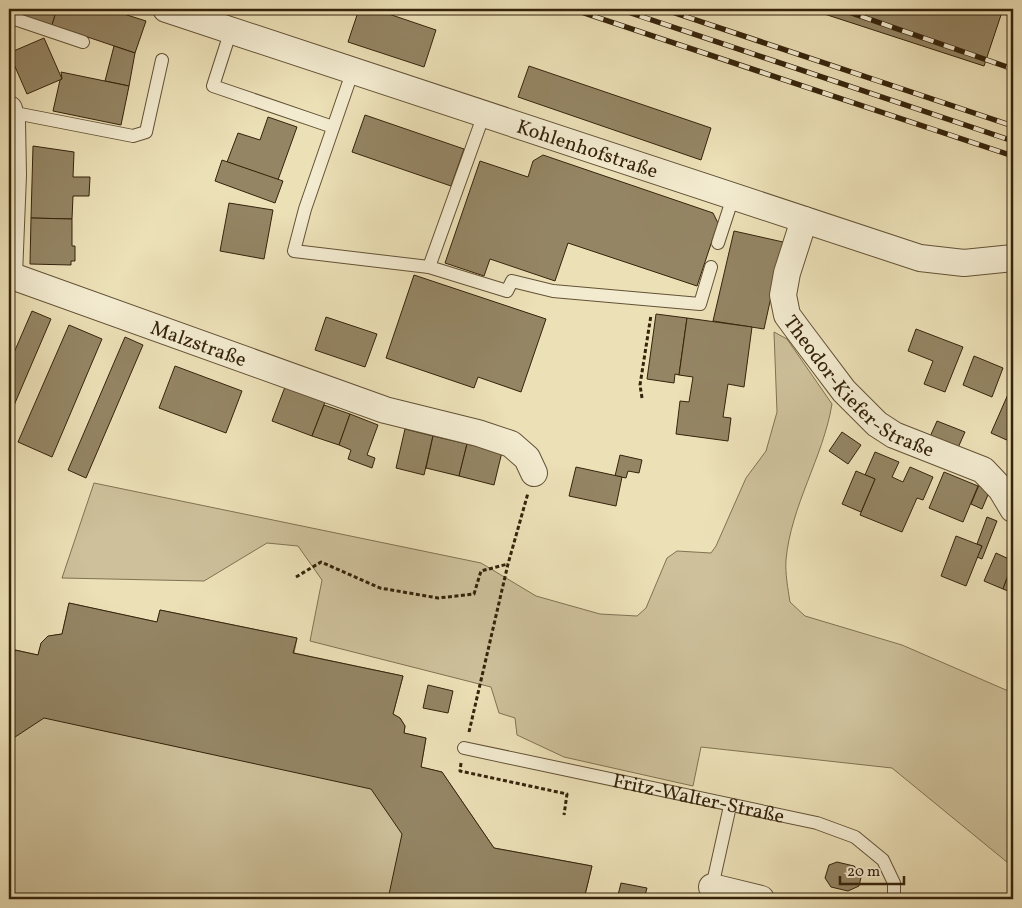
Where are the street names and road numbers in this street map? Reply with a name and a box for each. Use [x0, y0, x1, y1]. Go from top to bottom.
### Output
street label: Kohlenhofstraße [513, 114, 661, 187]
street label: Theodor-Kiefer-Straße [776, 310, 938, 465]
street label: Malzstraße [146, 315, 250, 375]
street label: Fritz-Walter-Straße [610, 768, 787, 832]

